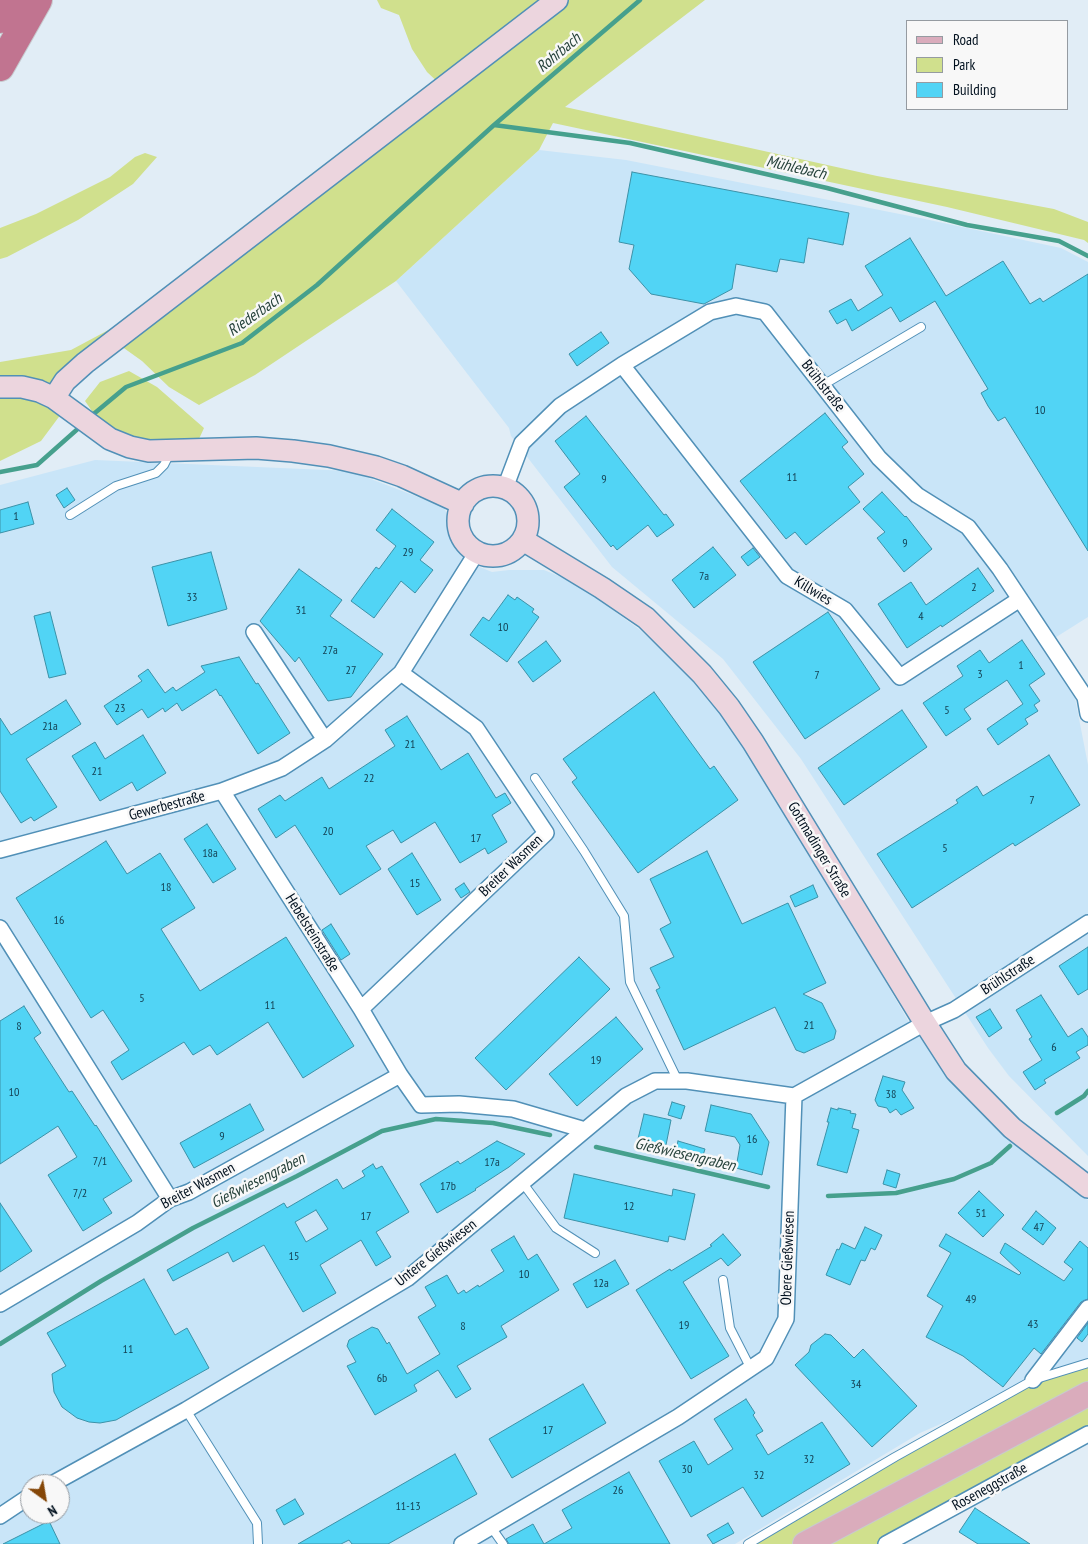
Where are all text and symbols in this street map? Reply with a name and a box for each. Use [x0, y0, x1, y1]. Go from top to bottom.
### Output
legend [906, 20, 1068, 110]
water label: Rohrbach [533, 29, 585, 77]
text: Road [953, 30, 979, 49]
text: Park [953, 55, 975, 74]
text: Building [953, 80, 996, 99]
water label: Mühlebach [764, 152, 828, 184]
water label: Riederbach [224, 289, 286, 341]
street label: Brühlstraße [797, 357, 849, 415]
house number: 10 [1035, 404, 1045, 418]
house number: 11 [787, 471, 797, 485]
house number: 9 [601, 473, 607, 487]
house number: 1 [13, 510, 19, 524]
house number: 9 [902, 537, 908, 551]
house number: 29 [403, 546, 413, 560]
house number: 7a [699, 570, 709, 584]
street label: Killwies [791, 573, 835, 609]
house number: 2 [971, 581, 977, 595]
house number: 33 [187, 591, 197, 605]
house number: 31 [296, 604, 306, 618]
house number: 4 [918, 610, 924, 624]
house number: 10 [498, 621, 508, 635]
house number: 27a [322, 644, 338, 658]
house number: 1 [1018, 659, 1024, 673]
house number: 27 [346, 664, 356, 678]
house number: 3 [977, 668, 983, 682]
house number: 7 [814, 669, 820, 683]
house number: 23 [115, 702, 125, 716]
house number: 5 [944, 704, 950, 718]
house number: 21a [42, 720, 58, 734]
house number: 21 [405, 738, 415, 752]
house number: 21 [92, 765, 102, 779]
house number: 22 [364, 772, 374, 786]
street label: Gewerbestraße [127, 787, 207, 825]
house number: 7 [1029, 794, 1035, 808]
street label: Gottmadinger Straße [783, 799, 855, 901]
house number: 20 [323, 825, 333, 839]
street label: Breiter Wasmen [476, 831, 546, 901]
house number: 17 [471, 832, 481, 846]
house number: 5 [942, 842, 948, 856]
house number: 18a [202, 847, 218, 861]
house number: 15 [410, 877, 420, 891]
house number: 18 [161, 881, 171, 895]
street label: Hebelsteinstraße [281, 891, 343, 975]
house number: 16 [54, 914, 64, 928]
street label: Brühlstraße [978, 951, 1038, 999]
house number: 5 [139, 992, 145, 1006]
house number: 11 [265, 999, 275, 1013]
house number: 21 [804, 1019, 814, 1033]
house number: 8 [16, 1020, 22, 1034]
house number: 6 [1051, 1041, 1057, 1055]
house number: 19 [591, 1054, 601, 1068]
house number: 10 [9, 1086, 19, 1100]
house number: 38 [886, 1088, 896, 1102]
house number: 9 [219, 1130, 225, 1144]
house number: 16 [747, 1133, 757, 1147]
water label: Gießwiesengraben [633, 1134, 737, 1176]
water label: Gießwiesengraben [208, 1149, 308, 1213]
house number: 7/1 [93, 1155, 107, 1169]
house number: 17a [484, 1156, 500, 1170]
street label: Breiter Wasmen [158, 1159, 238, 1213]
house number: 17b [440, 1180, 456, 1194]
house number: 7/2 [73, 1187, 87, 1201]
house number: 12 [624, 1200, 634, 1214]
house number: 51 [976, 1207, 986, 1221]
house number: 17 [361, 1210, 371, 1224]
street label: Obere Gießwiesen [777, 1210, 799, 1306]
street label: Untere Gießwiesen [392, 1216, 480, 1290]
house number: 47 [1034, 1221, 1044, 1235]
house number: 15 [289, 1250, 299, 1264]
house number: 10 [519, 1268, 529, 1282]
house number: 12a [593, 1277, 609, 1291]
house number: 49 [966, 1293, 976, 1307]
house number: 43 [1028, 1318, 1038, 1332]
house number: 19 [679, 1319, 689, 1333]
house number: 8 [460, 1320, 466, 1334]
house number: 11 [123, 1343, 133, 1357]
house number: 6b [377, 1372, 387, 1386]
house number: 34 [851, 1378, 861, 1392]
house number: 17 [543, 1424, 553, 1438]
house number: 32 [804, 1453, 814, 1467]
street label: Roseneggstraße [949, 1459, 1031, 1515]
house number: 30 [682, 1463, 692, 1477]
house number: 32 [754, 1469, 764, 1483]
north arrow [20, 1474, 70, 1524]
house number: 26 [613, 1484, 623, 1498]
house number: 11-13 [395, 1500, 421, 1514]
text: N [44, 1501, 60, 1521]

